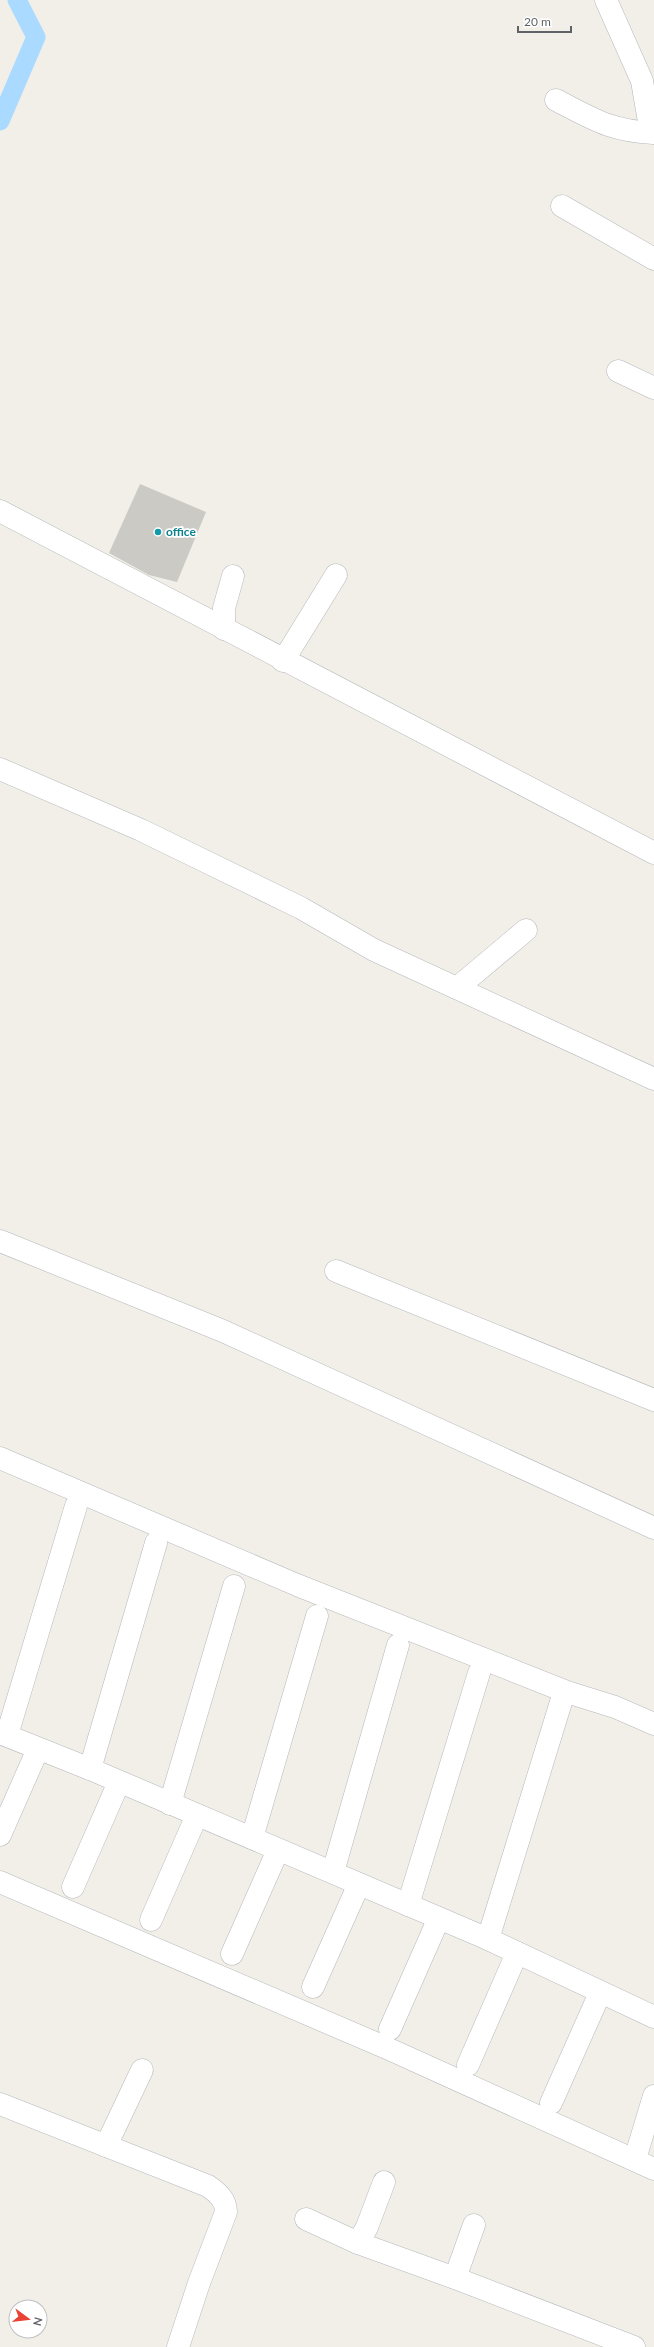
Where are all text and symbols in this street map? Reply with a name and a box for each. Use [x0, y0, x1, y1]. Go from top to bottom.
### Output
scale bar [518, 8, 571, 34]
text: 20 m [524, 14, 551, 29]
place label: office [166, 524, 197, 539]
marker: office [153, 527, 163, 537]
north arrow [8, 2299, 48, 2339]
text: N [31, 2316, 46, 2327]

